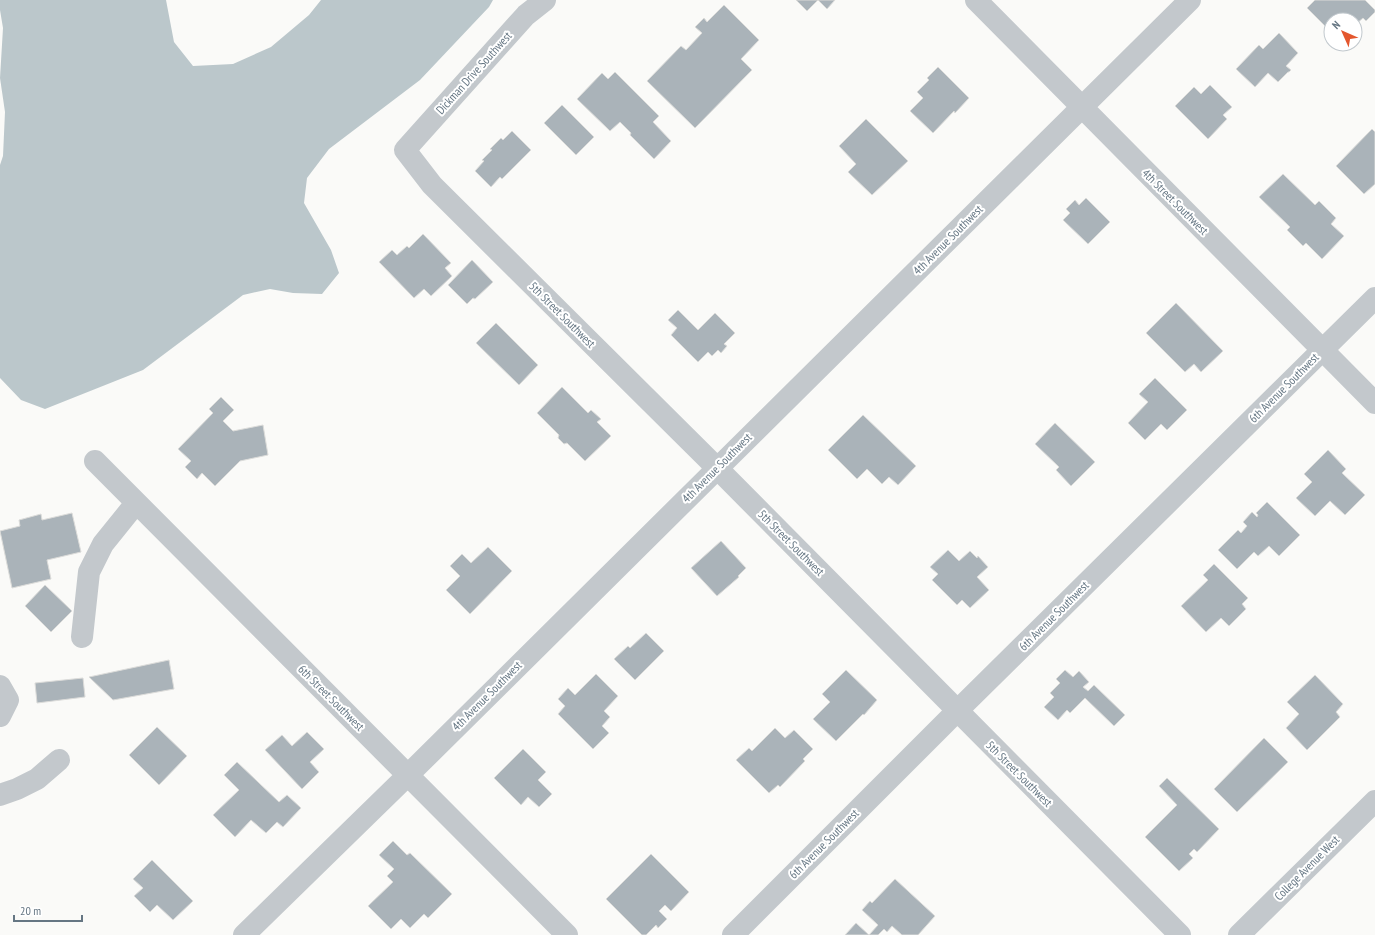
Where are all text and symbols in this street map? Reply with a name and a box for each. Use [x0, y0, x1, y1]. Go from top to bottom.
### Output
north arrow [1323, 12, 1363, 52]
text: N [1329, 18, 1343, 32]
street label: Dickman Drive Southwest [433, 28, 515, 117]
street label: 4th Street Southwest [1139, 165, 1212, 238]
street label: 4th Avenue Southwest [910, 201, 986, 278]
street label: 5th Street Southwest [526, 278, 599, 351]
street label: 6th Avenue Southwest [1246, 349, 1322, 426]
street label: 4th Avenue Southwest [679, 429, 755, 506]
street label: 5th Street Southwest [755, 506, 828, 579]
street label: 6th Avenue Southwest [1016, 577, 1092, 654]
street label: 4th Avenue Southwest [449, 657, 525, 734]
street label: 6th Street Southwest [295, 661, 368, 734]
street label: 5th Street Southwest [983, 737, 1056, 810]
street label: 6th Avenue Southwest [786, 805, 862, 882]
street label: College Avenue West [1271, 832, 1343, 903]
scale bar [14, 897, 82, 923]
text: 20 m [20, 903, 41, 918]

